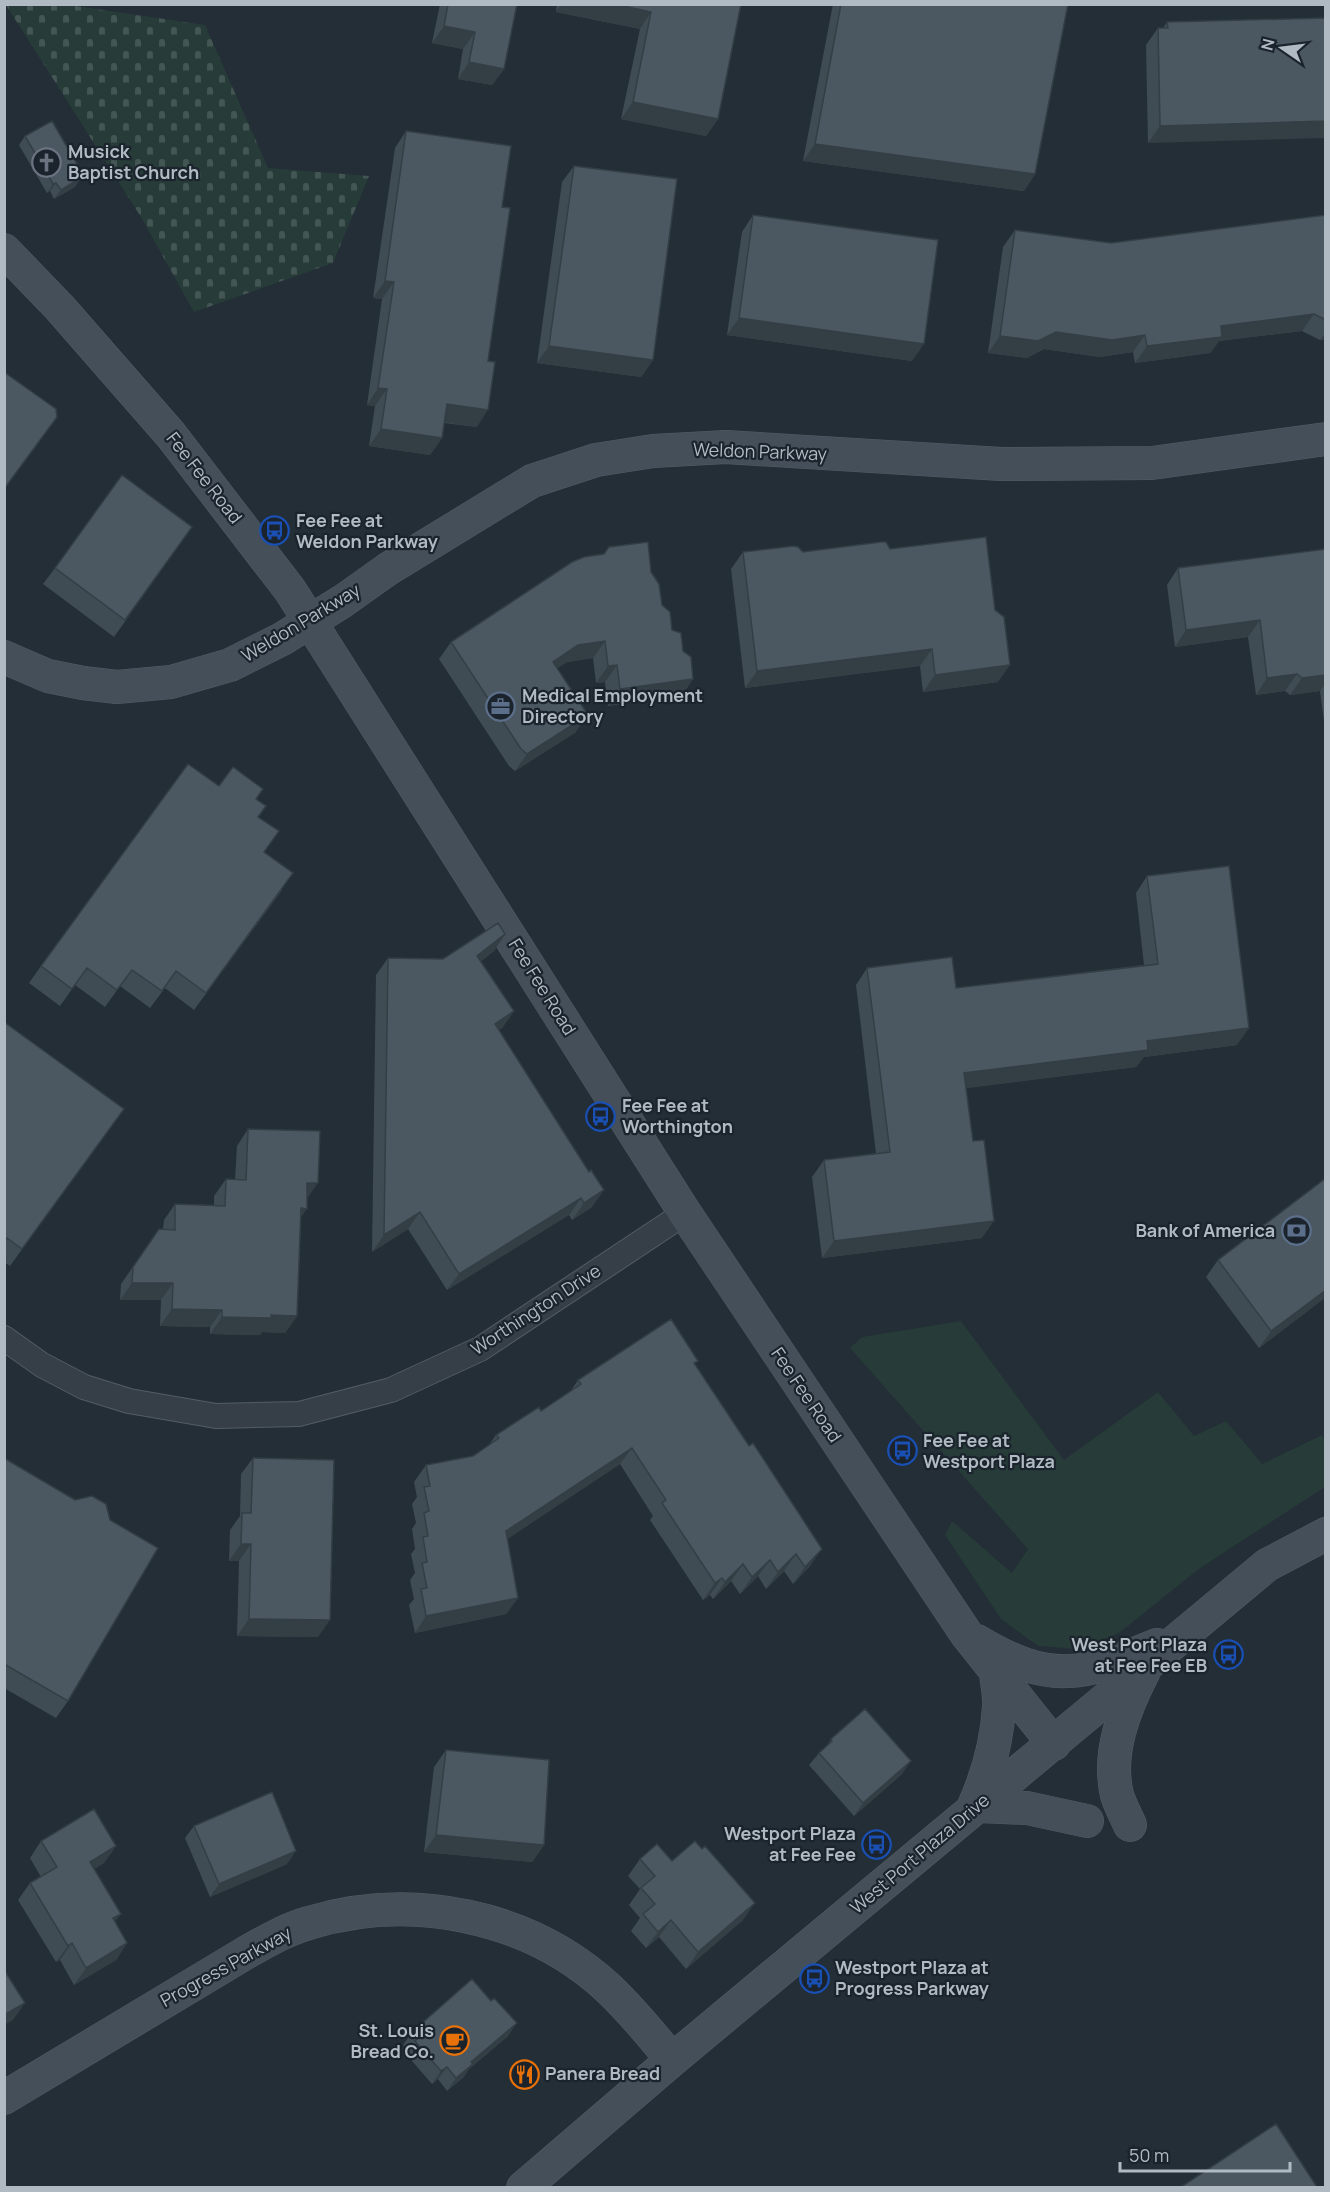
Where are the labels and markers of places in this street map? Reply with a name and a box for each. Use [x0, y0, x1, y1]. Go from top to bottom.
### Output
place label: Musick Baptist Church [68, 139, 199, 184]
church icon: Musick Baptist Church [31, 146, 63, 178]
place label: Fee Fee at Weldon Parkway [296, 508, 438, 553]
bus stop icon: Fee Fee at Weldon Parkway [259, 515, 291, 547]
place label: Medical Employment Directory [522, 683, 703, 728]
office icon: Medical Employment Directory [485, 690, 517, 722]
place label: Fee Fee at Worthington [622, 1093, 733, 1138]
bus stop icon: Fee Fee at Worthington [585, 1100, 617, 1132]
bank icon: Bank of America [1280, 1215, 1312, 1247]
place label: Bank of America [1135, 1218, 1275, 1242]
place label: Fee Fee at Westport Plaza [923, 1428, 1055, 1473]
bus stop icon: Fee Fee at Westport Plaza [886, 1435, 918, 1467]
place label: West Port Plaza at Fee Fee EB [1071, 1632, 1207, 1677]
bus stop icon: West Port Plaza at Fee Fee EB [1212, 1639, 1244, 1671]
place label: Westport Plaza at Fee Fee [724, 1821, 856, 1866]
bus stop icon: Westport Plaza at Fee Fee [861, 1828, 893, 1860]
place label: Westport Plaza at Progress Parkway [835, 1955, 989, 2000]
bus stop icon: Westport Plaza at Progress Parkway [798, 1962, 830, 1994]
place label: St. Louis Bread Co. [350, 2018, 434, 2063]
cafe icon: St. Louis Bread Co. [439, 2025, 471, 2057]
restaurant icon: Panera Bread [508, 2058, 540, 2090]
place label: Panera Bread [545, 2061, 660, 2085]

